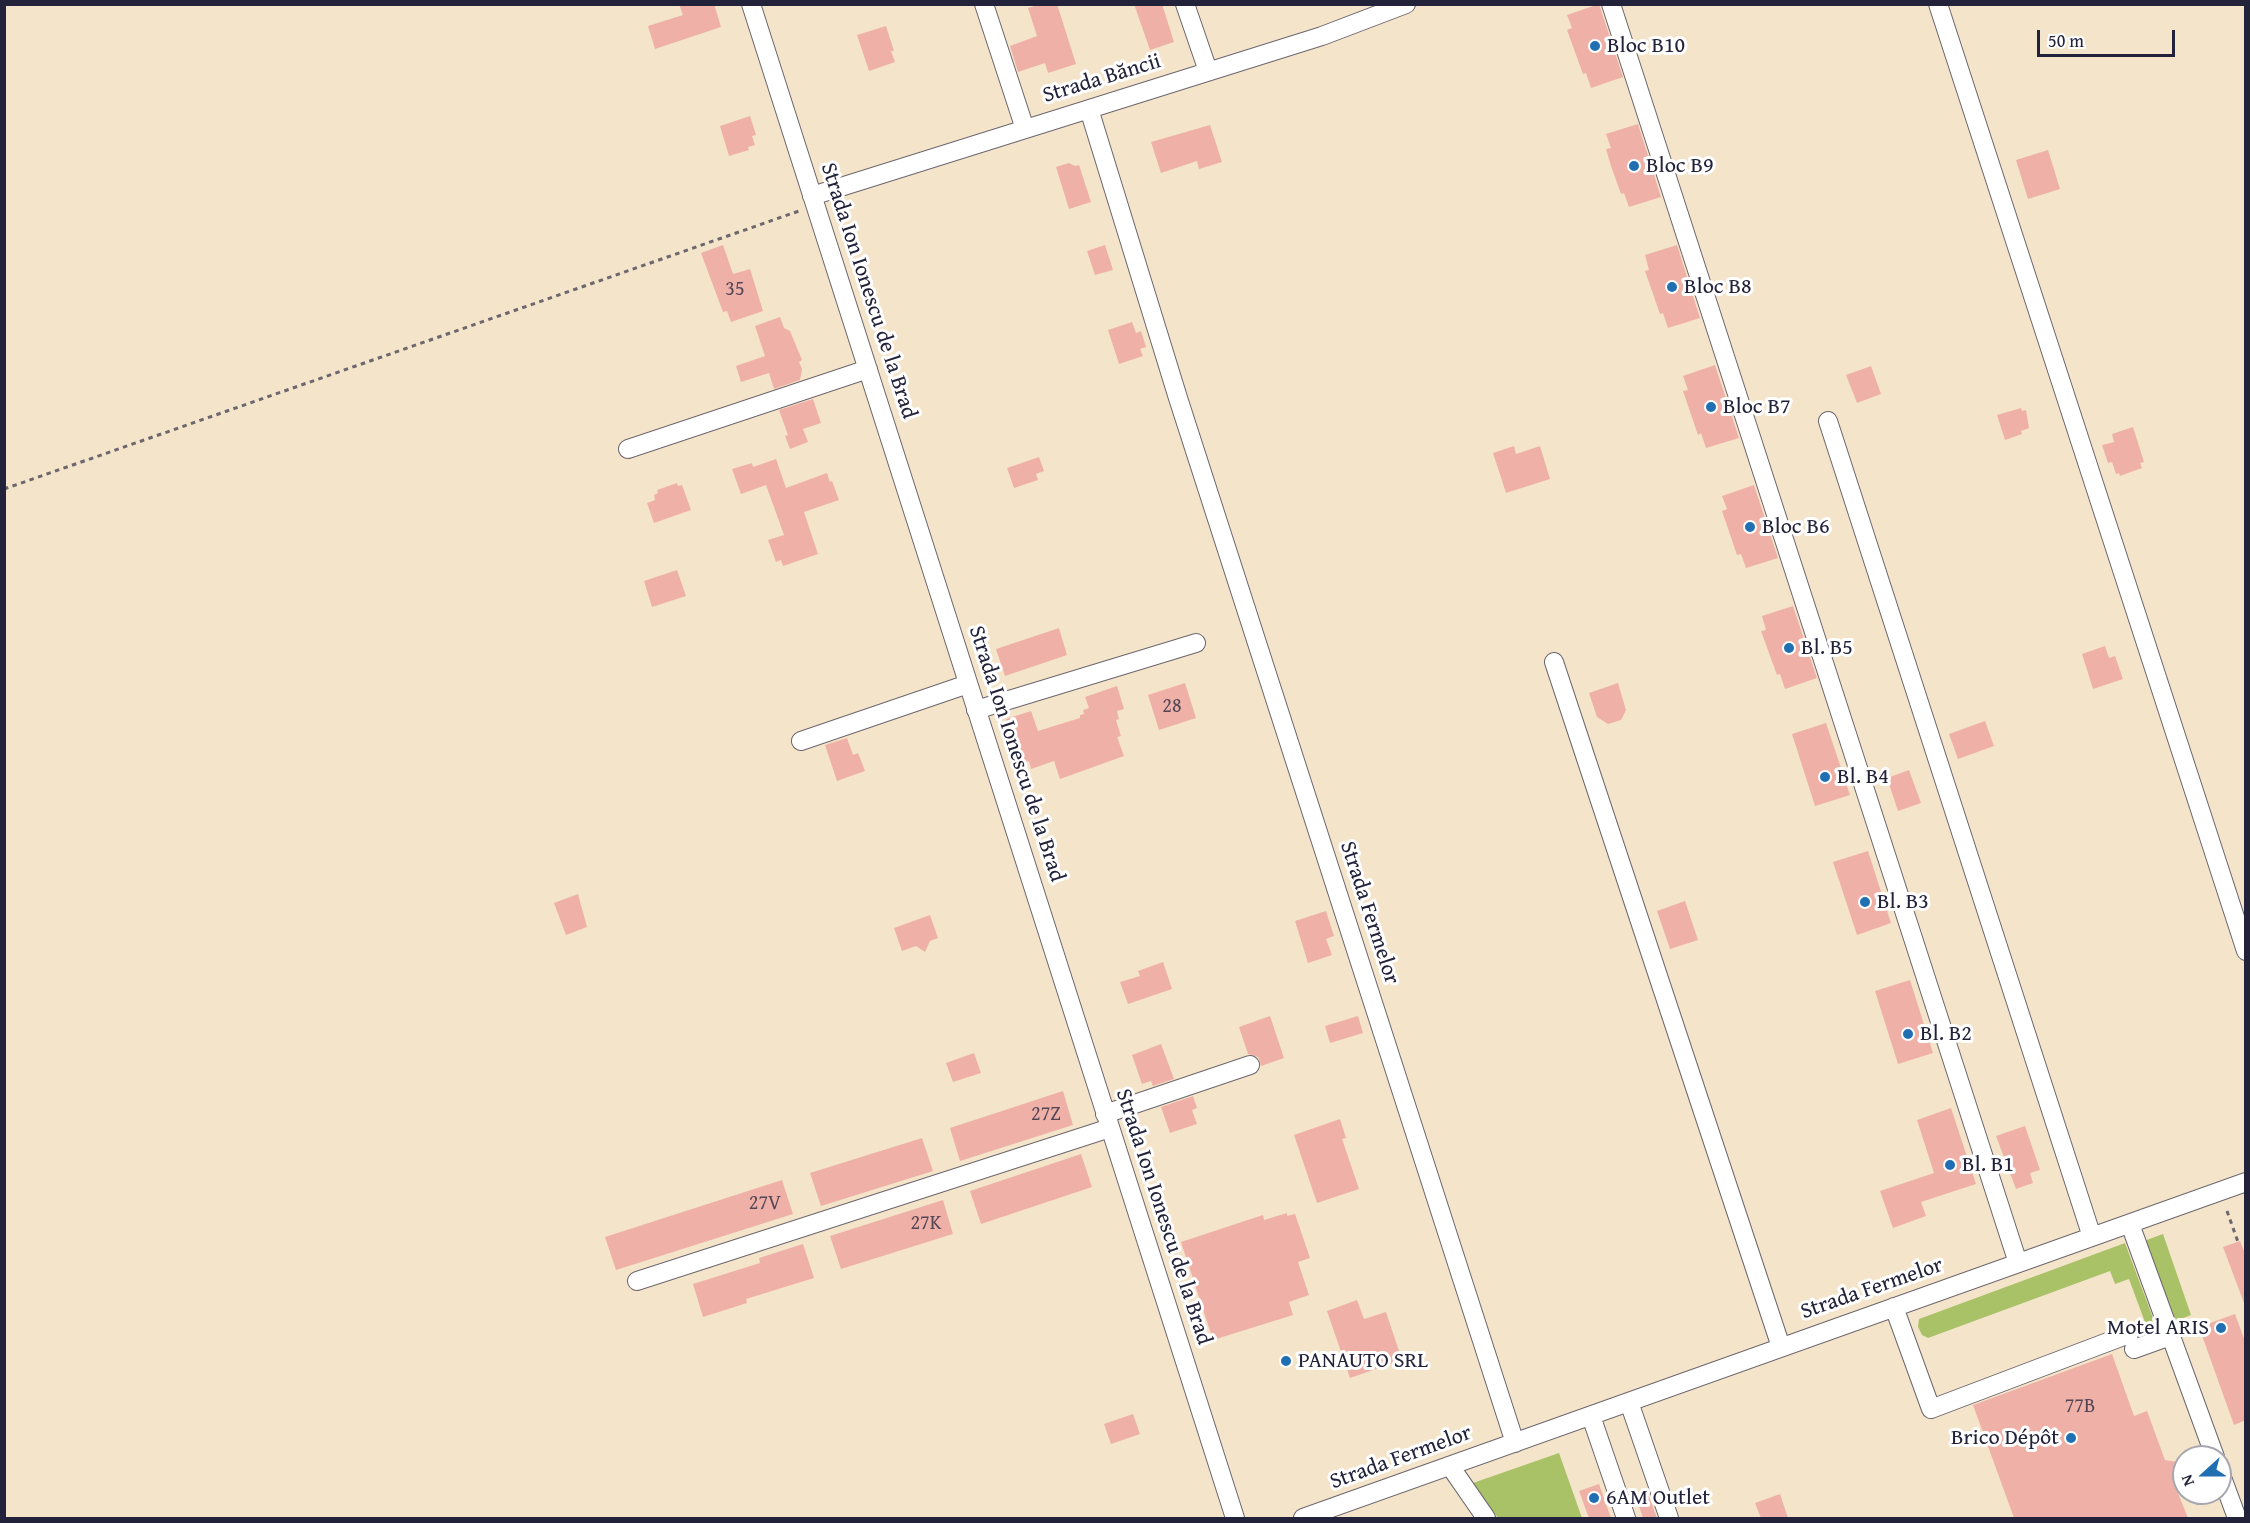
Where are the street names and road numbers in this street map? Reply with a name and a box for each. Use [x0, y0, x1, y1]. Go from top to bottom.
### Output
street label: Strada Băncii [1040, 49, 1164, 109]
street label: Strada Ion Ionescu de la Brad [814, 160, 922, 422]
street label: Strada Ion Ionescu de la Brad [962, 623, 1070, 885]
street label: Strada Fermelor [1333, 838, 1405, 988]
street label: Strada Ion Ionescu de la Brad [1109, 1086, 1217, 1348]
street label: Strada Fermelor [1797, 1252, 1947, 1326]
street label: Strada Fermelor [1327, 1420, 1475, 1496]

